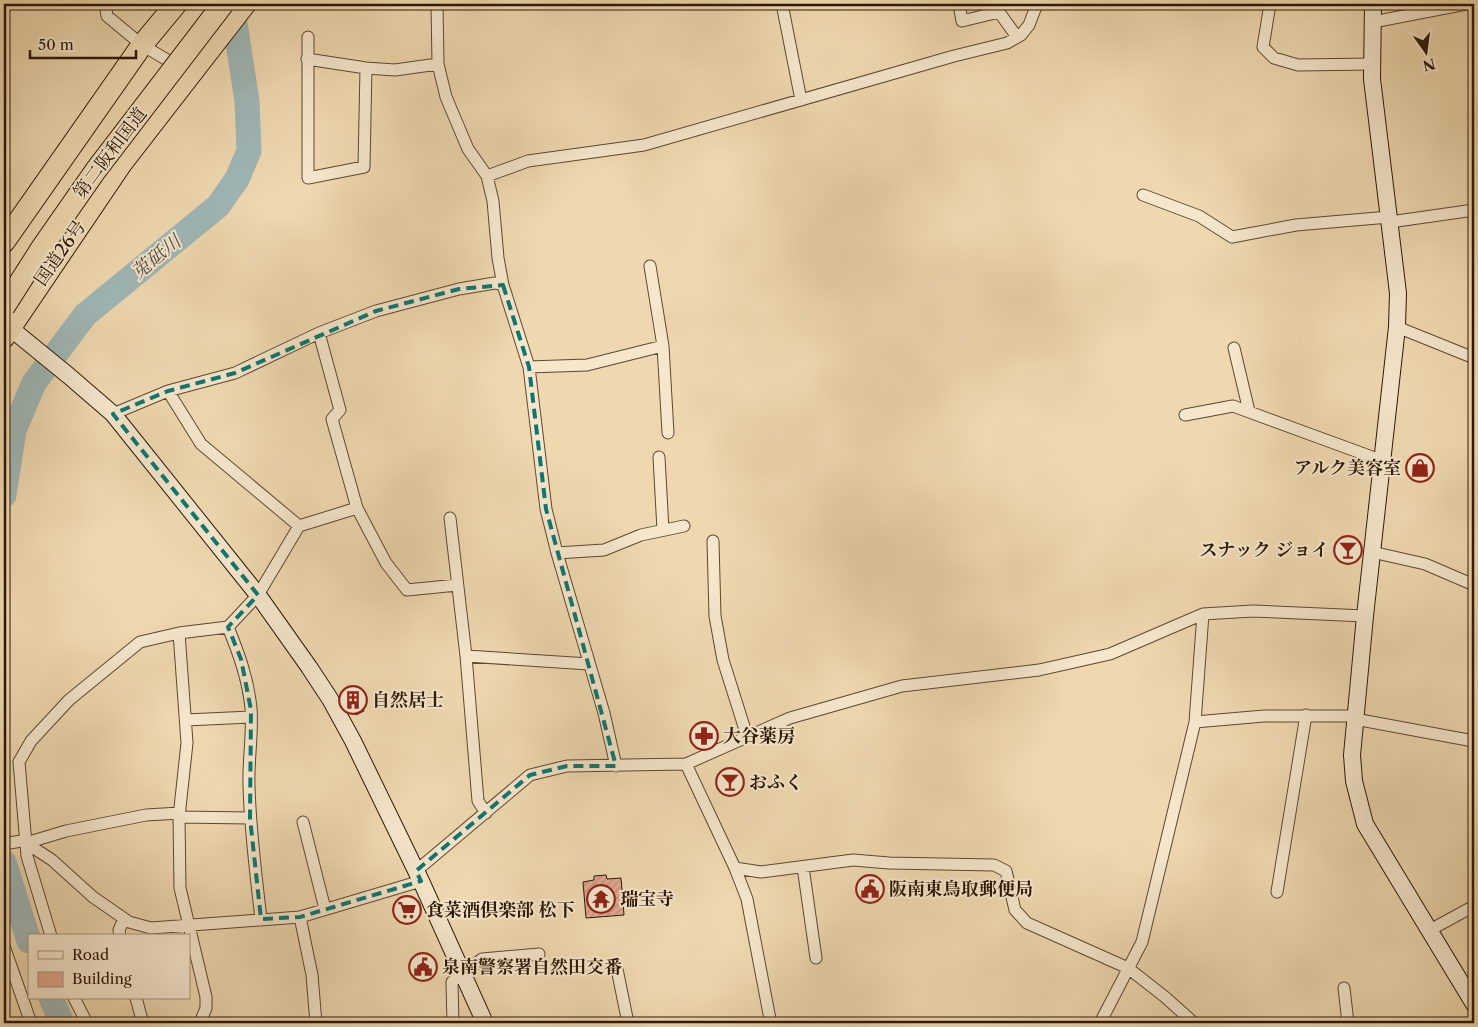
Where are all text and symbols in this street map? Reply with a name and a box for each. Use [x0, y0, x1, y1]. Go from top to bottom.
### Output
scale bar [30, 28, 136, 60]
north arrow [1400, 28, 1450, 78]
text: 50 m [38, 35, 74, 54]
text: N [1421, 54, 1437, 75]
street label: 第二阪和国道 [69, 103, 151, 203]
street label: 国道26号 [30, 216, 90, 290]
water label: 莵砥川 [127, 229, 187, 284]
shop icon: アルク美容室 [1405, 453, 1435, 483]
place label: アルク美容室 [1294, 457, 1401, 479]
bar icon: スナック ジョイ [1333, 535, 1363, 565]
place label: スナック ジョイ [1200, 539, 1329, 561]
building icon: 自然居士 [338, 685, 368, 715]
place label: 自然居士 [372, 689, 444, 711]
pharmacy icon: 大谷薬房 [689, 721, 719, 751]
place label: 大谷薬房 [723, 725, 795, 747]
bar icon: おふく [715, 767, 745, 797]
place label: おふく [749, 771, 803, 793]
public building icon: 阪南東鳥取郵便局 [855, 874, 885, 904]
place label: 阪南東鳥取郵便局 [889, 878, 1033, 900]
temple icon: 瑞宝寺 [586, 884, 616, 914]
place label: 瑞宝寺 [620, 888, 674, 910]
supermarket icon: 食菜酒倶楽部 松下 [392, 895, 422, 925]
place label: 食菜酒倶楽部 松下 [426, 899, 575, 921]
legend [28, 934, 190, 1000]
text: Road [72, 945, 109, 964]
public building icon: 泉南警察署自然田交番 [408, 952, 438, 982]
place label: 泉南警察署自然田交番 [442, 956, 622, 978]
text: Building [72, 969, 132, 988]

